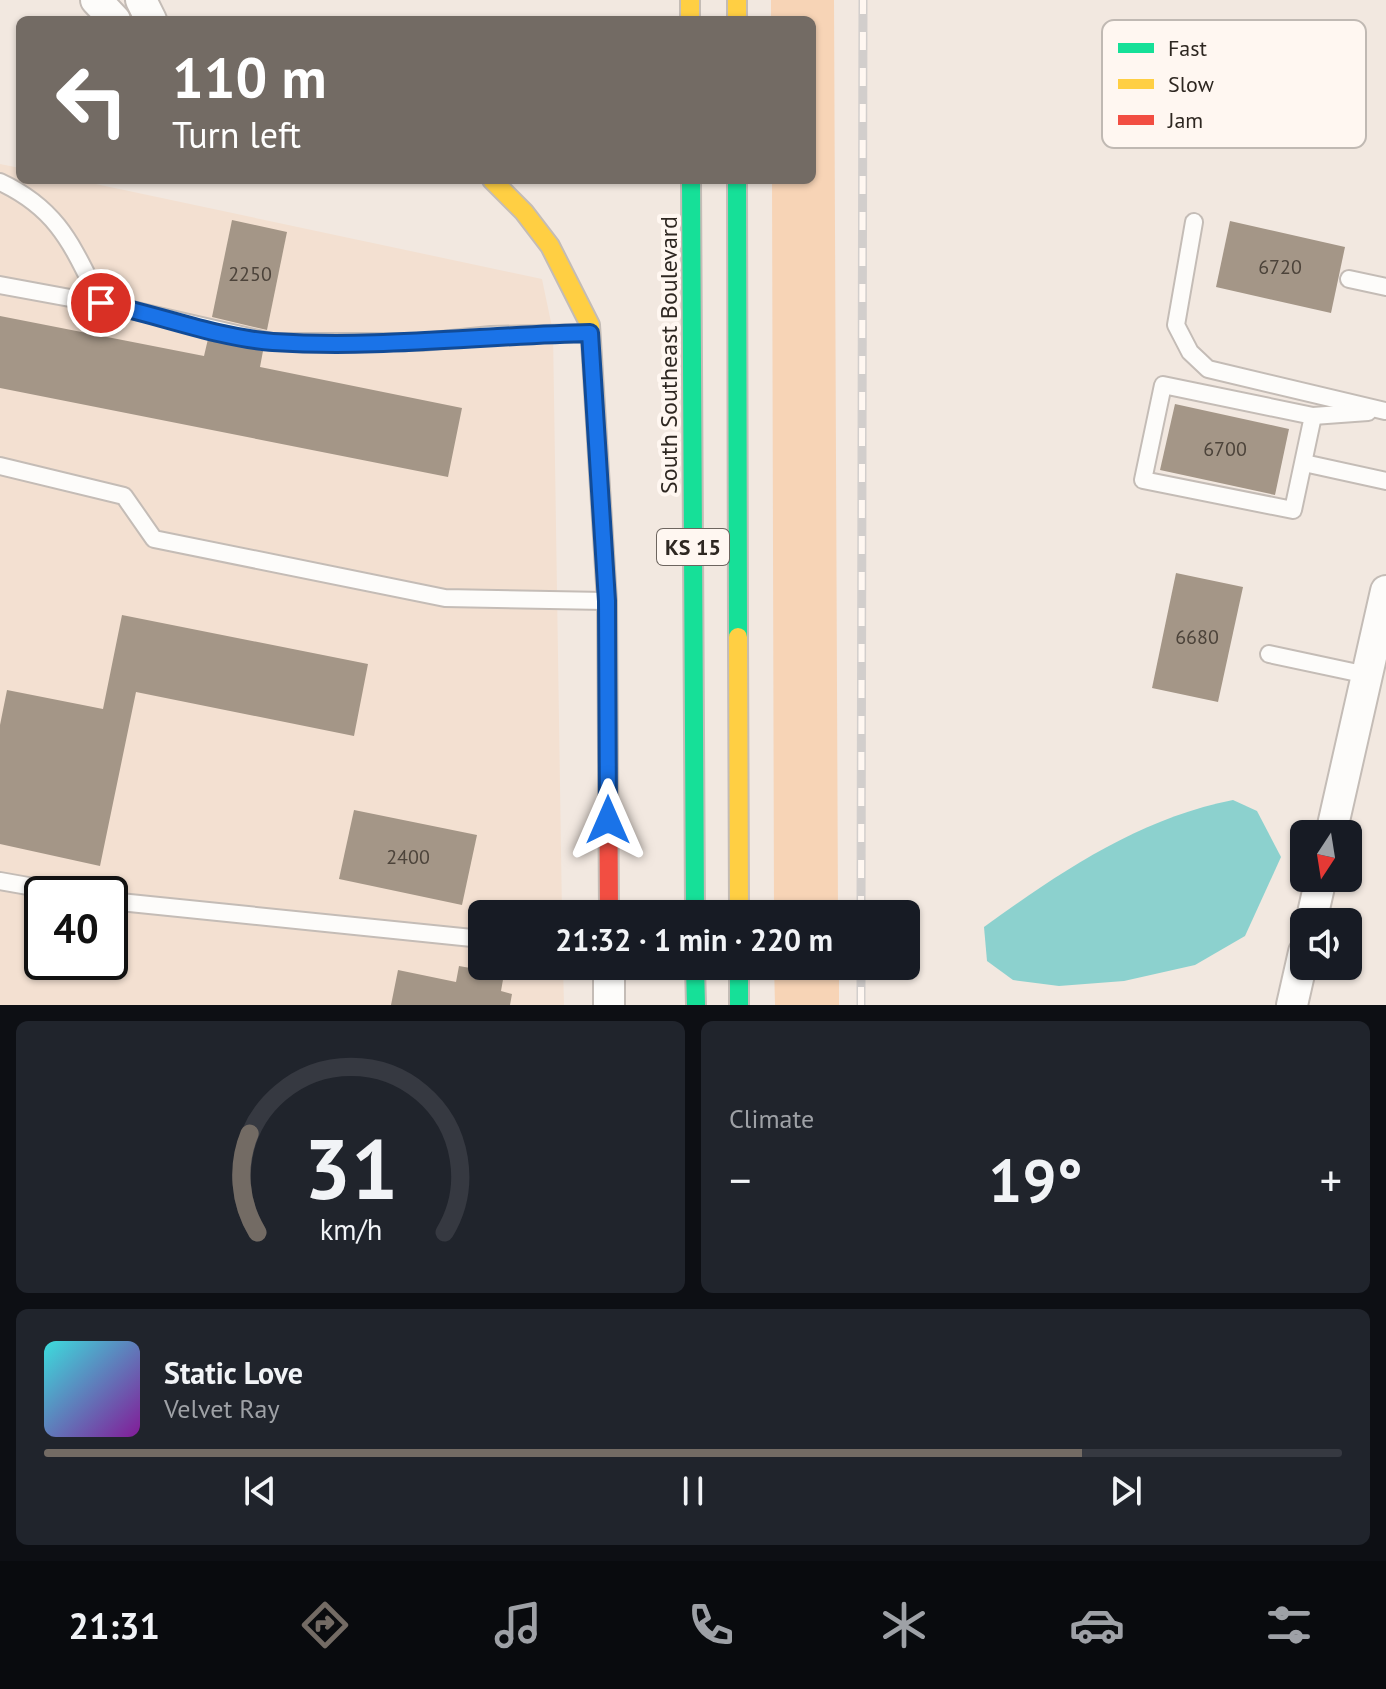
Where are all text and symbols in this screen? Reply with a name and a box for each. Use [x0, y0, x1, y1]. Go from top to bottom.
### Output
legend [1102, 20, 1366, 148]
text: Fast [1168, 34, 1208, 62]
text: 110 m [172, 41, 327, 113]
icon: left [40, 48, 144, 152]
text: Slow [1168, 70, 1214, 98]
text: Jam [1167, 106, 1203, 134]
text: Turn left [172, 111, 301, 158]
street label: South Southeast Boulevard [653, 216, 684, 494]
house number: 6720 [1258, 254, 1302, 280]
house number: 2250 [228, 261, 272, 287]
pin [67, 269, 135, 337]
icon: arrive [79, 281, 123, 325]
house number: 6700 [1203, 436, 1247, 462]
road number: KS 15 [657, 529, 729, 565]
house number: 6680 [1175, 624, 1219, 650]
position arrow [566, 778, 650, 862]
north arrow [1290, 820, 1362, 892]
map controls [1290, 820, 1362, 980]
house number: 2400 [386, 844, 430, 870]
speed limit sign: 40 [24, 876, 128, 980]
button: sound [1290, 908, 1362, 980]
text: 21:32 · 1 min · 220 m [555, 920, 833, 959]
text: Climate [729, 1102, 814, 1135]
text: 31 [303, 1114, 398, 1222]
text: 19° [988, 1141, 1083, 1219]
text: − [729, 1151, 751, 1208]
text: + [1320, 1151, 1342, 1208]
text: km/h [319, 1211, 382, 1248]
text: Static Love [164, 1353, 303, 1392]
text: Velvet Ray [164, 1392, 280, 1425]
icon: previous [238, 1469, 282, 1513]
icon: pause [671, 1469, 715, 1513]
icon: next [1104, 1469, 1148, 1513]
icon: directions [297, 1597, 353, 1653]
icon: music [490, 1597, 546, 1653]
icon: phone [683, 1597, 739, 1653]
icon: climate [876, 1597, 932, 1653]
icon: car [1069, 1597, 1125, 1653]
icon: filters [1261, 1597, 1317, 1653]
text: 21:31 [68, 1602, 160, 1649]

